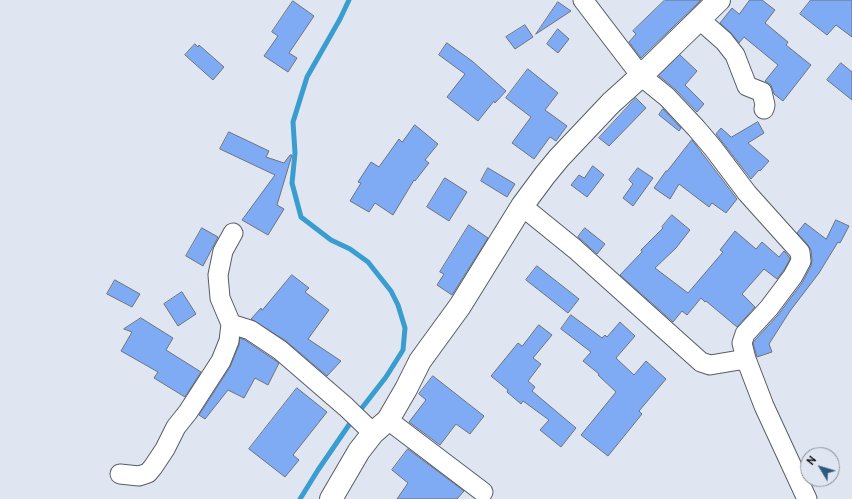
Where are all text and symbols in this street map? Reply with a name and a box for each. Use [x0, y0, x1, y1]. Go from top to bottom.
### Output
north arrow [800, 447, 840, 487]
text: N [803, 453, 819, 468]

